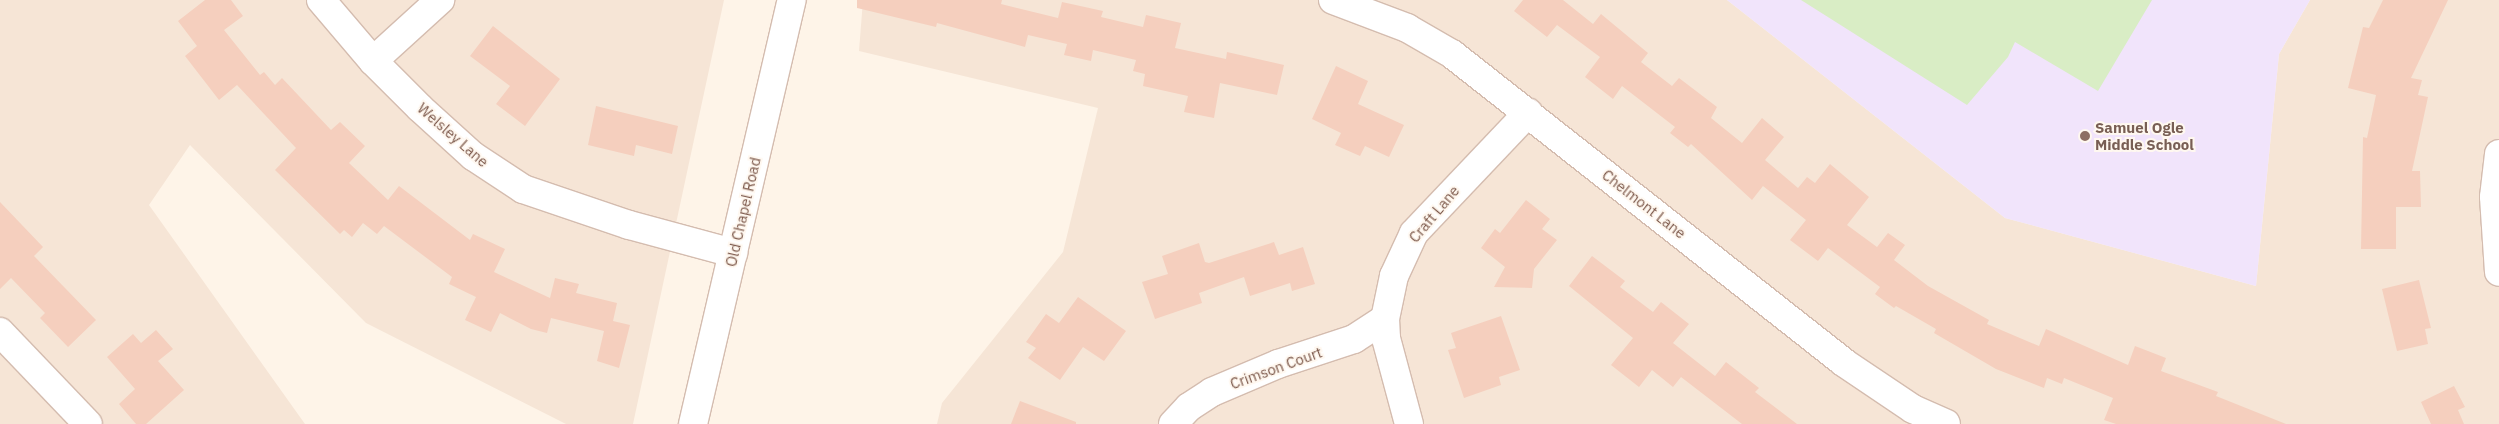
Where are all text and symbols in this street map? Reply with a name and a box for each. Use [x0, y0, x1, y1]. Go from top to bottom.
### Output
street label: Welsley Lane [414, 99, 492, 171]
place label: Samuel Ogle Middle School [2095, 118, 2194, 153]
marker: Samuel Ogle Middle School [2079, 130, 2091, 142]
street label: Old Chapel Road [722, 155, 764, 269]
street label: Chelmont Lane [1599, 166, 1689, 242]
street label: Craft Lane [1405, 182, 1463, 246]
street label: Crimson Court [1228, 343, 1324, 393]

